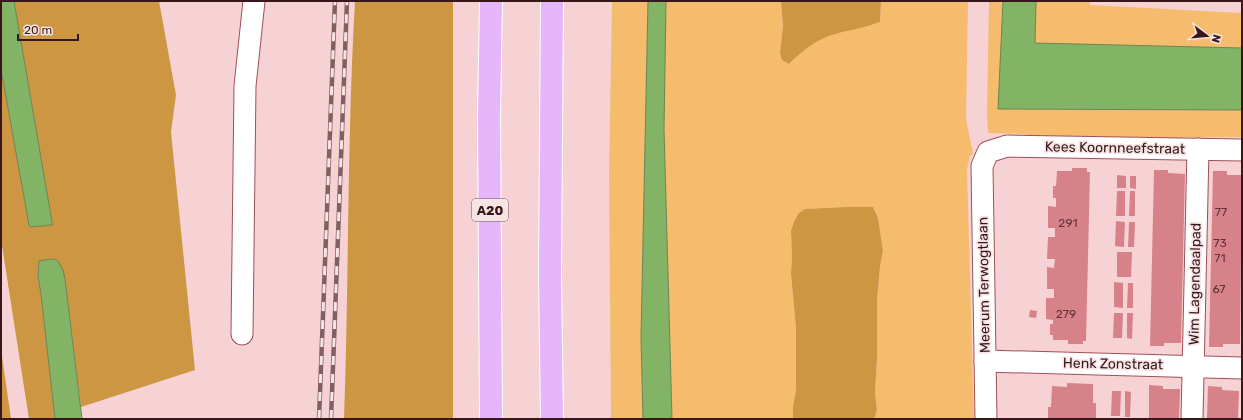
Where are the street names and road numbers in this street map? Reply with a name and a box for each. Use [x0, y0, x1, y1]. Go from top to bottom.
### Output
street label: Kees Koornneefstraat [1045, 138, 1186, 158]
road number: A20 [472, 199, 508, 221]
street label: Meerum Terwogtlaan [974, 217, 994, 353]
street label: Wim Lagendaalpad [1185, 223, 1205, 345]
street label: Henk Zonstraat [1063, 355, 1164, 373]

